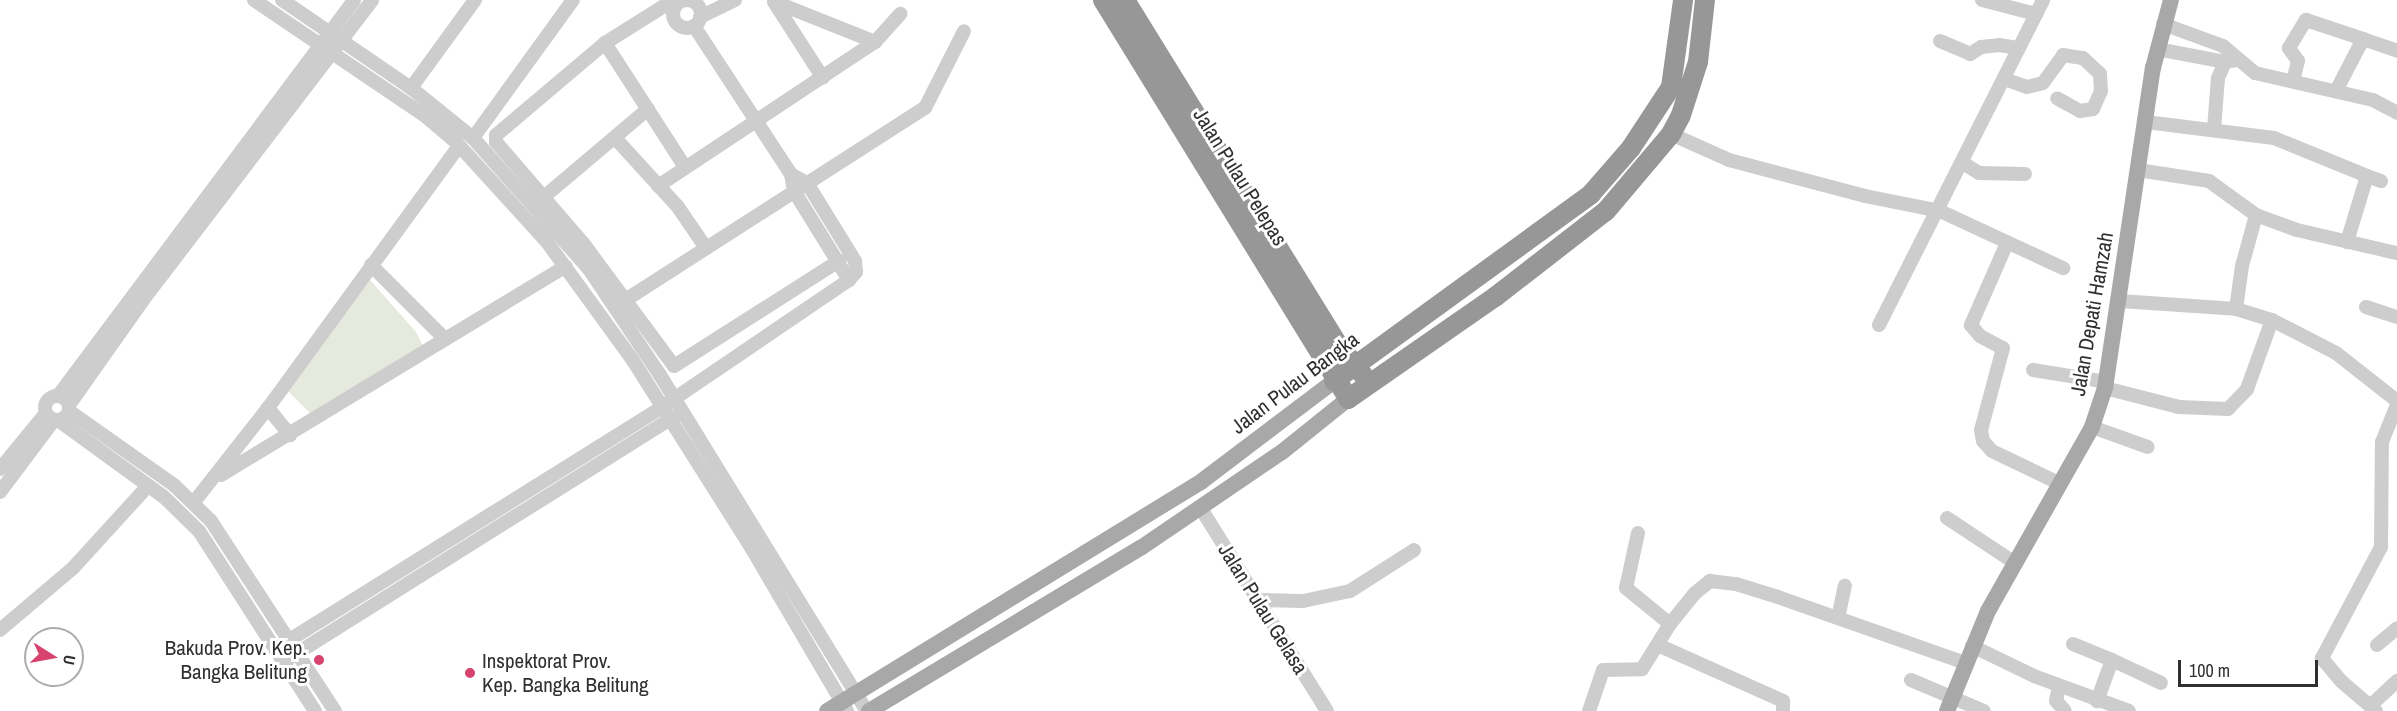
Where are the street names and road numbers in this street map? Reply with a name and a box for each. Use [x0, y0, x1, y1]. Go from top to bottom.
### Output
street label: Jalan Pulau Pelepas [1188, 104, 1292, 250]
street label: Jalan Depati Hamzah [2065, 230, 2119, 398]
street label: Jalan Pulau Bangka [1226, 327, 1364, 439]
street label: Jalan Pulau Gelasa [1213, 539, 1313, 679]

